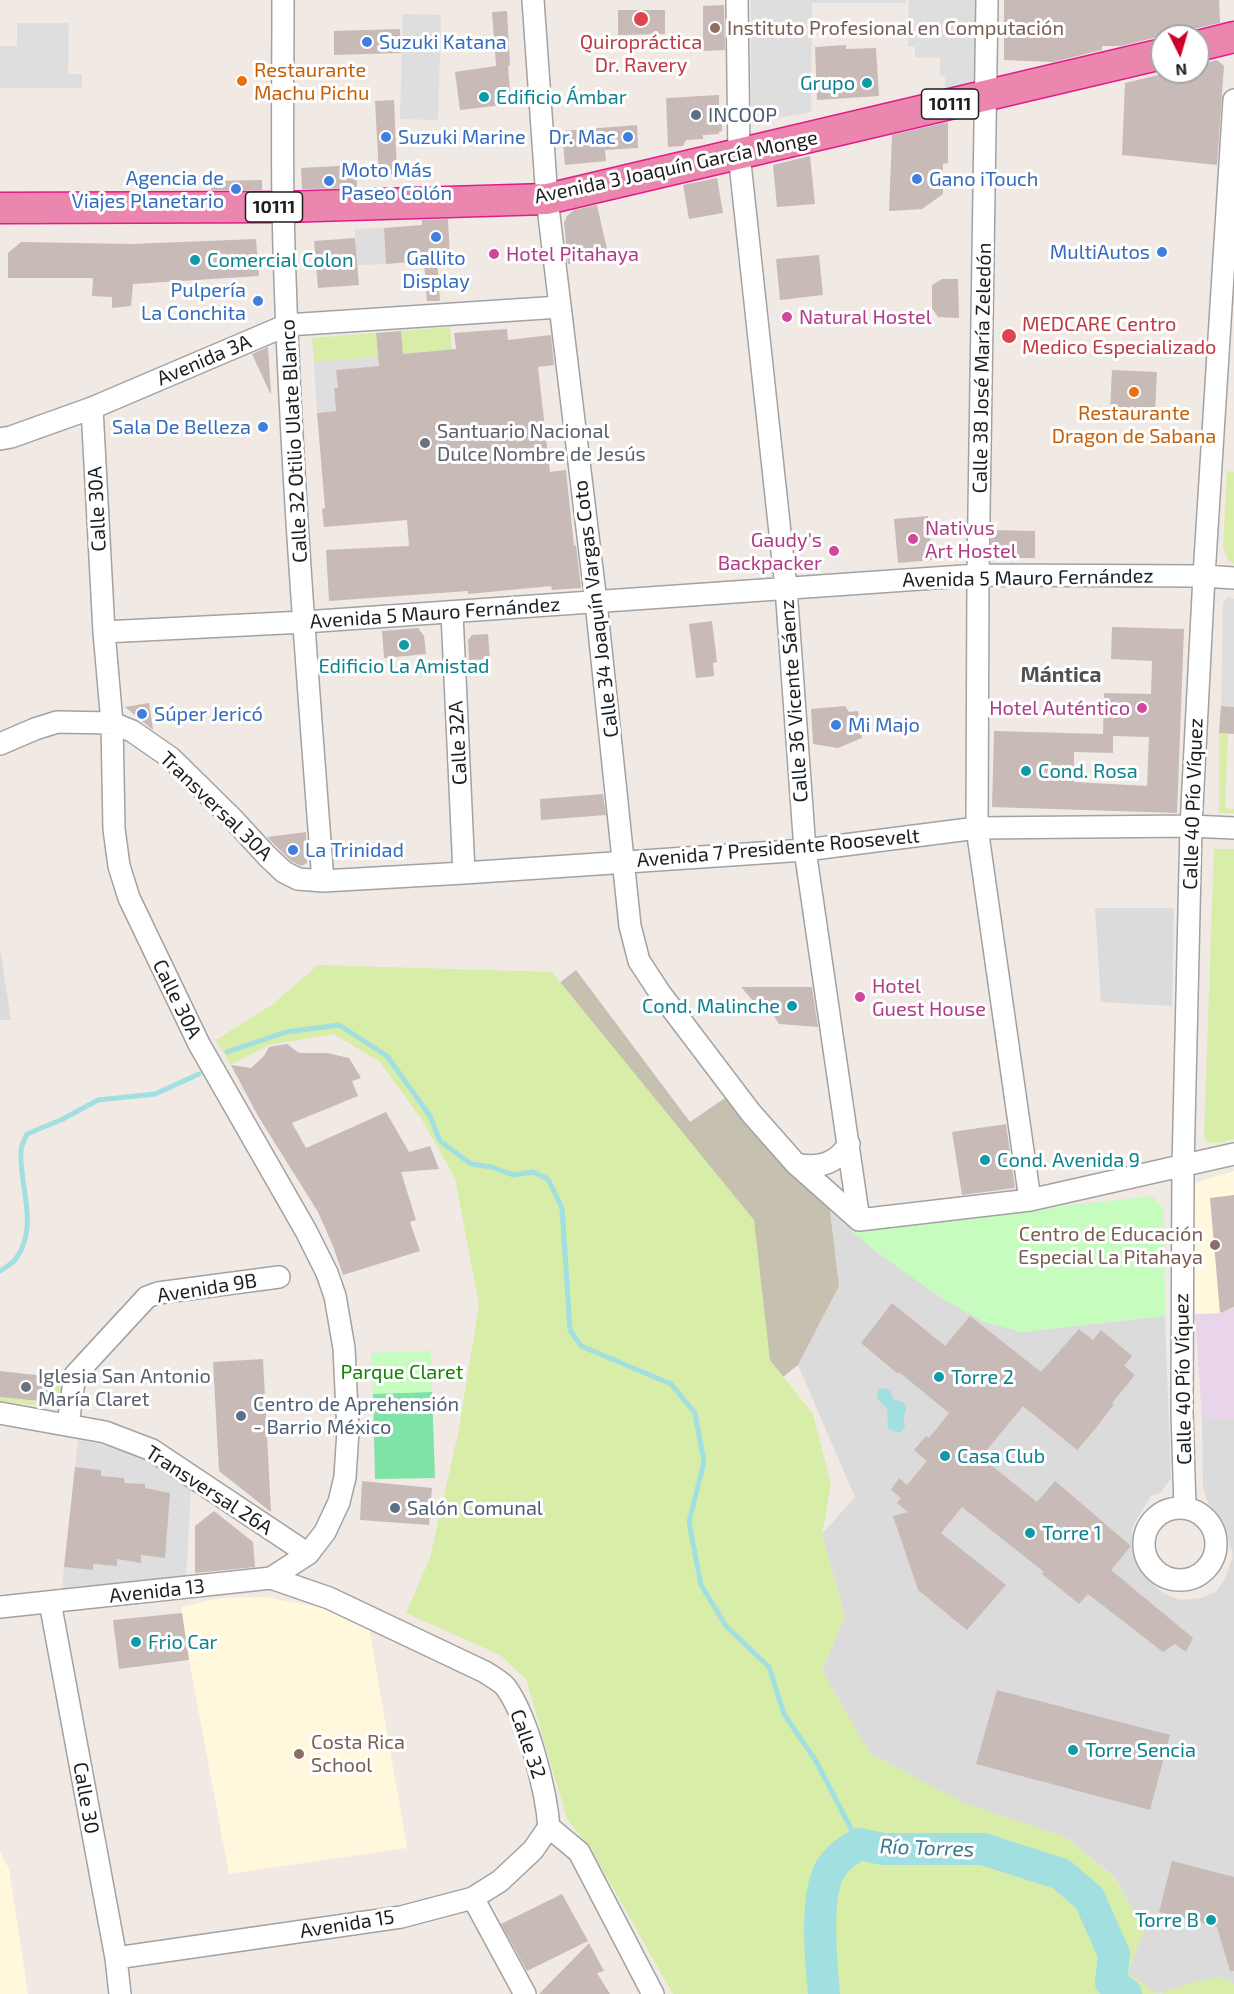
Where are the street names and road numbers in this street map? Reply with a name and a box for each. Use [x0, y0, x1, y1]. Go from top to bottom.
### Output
road number: 10111 [922, 89, 978, 119]
street label: Avenida 3 Joaquín García Monge [532, 125, 820, 209]
road number: 10111 [246, 192, 302, 222]
street label: Calle 38 José María Zeledón [968, 242, 996, 494]
street label: Calle 32 Otilio Ulate Blanco [276, 319, 312, 563]
street label: Avenida 3A [153, 329, 255, 391]
street label: Calle 30A [83, 466, 111, 552]
street label: Calle 34 Joaquín Vargas Coto [568, 479, 624, 739]
street label: Avenida 5 Mauro Fernández [902, 564, 1154, 592]
street label: Avenida 5 Mauro Fernández [309, 592, 561, 634]
street label: Calle 36 Vicente Sáenz [775, 599, 813, 803]
street label: Calle 32A [444, 700, 472, 786]
street label: Calle 40 Pío Víquez [1178, 718, 1208, 890]
street label: Transversal 30A [155, 746, 277, 866]
street label: Avenida 7 Presidente Roosevelt [636, 824, 920, 872]
street label: Calle 30A [148, 956, 206, 1042]
street label: Avenida 9B [155, 1268, 259, 1308]
street label: Calle 40 Pío Víquez [1170, 1293, 1196, 1465]
street label: Transversal 26A [141, 1440, 277, 1540]
street label: Avenida 13 [108, 1574, 206, 1608]
street label: Calle 32 [505, 1706, 551, 1782]
street label: Calle 30 [68, 1760, 104, 1836]
street label: Avenida 15 [298, 1905, 396, 1943]

